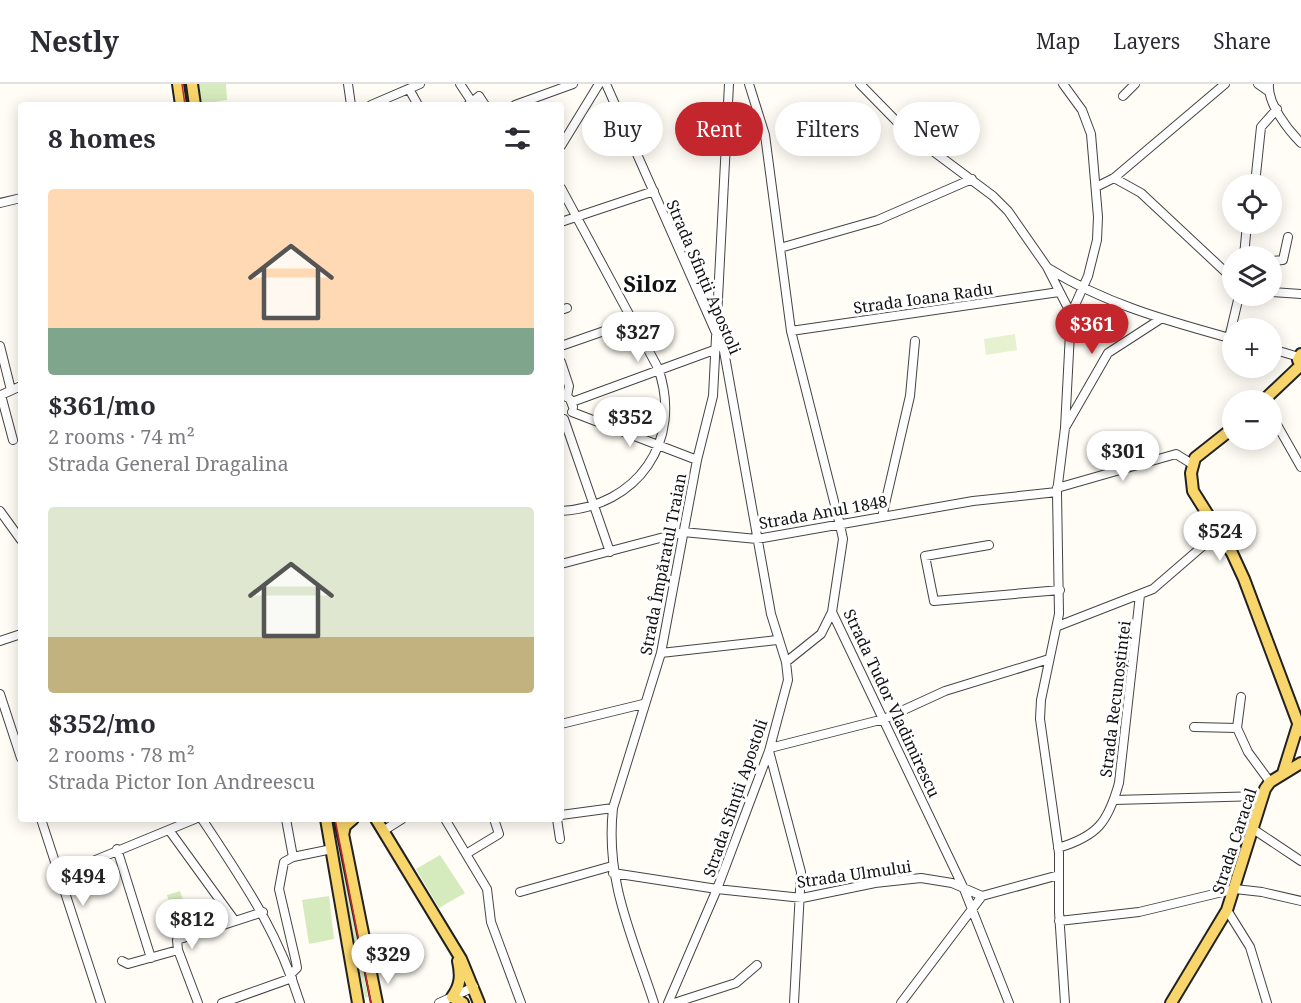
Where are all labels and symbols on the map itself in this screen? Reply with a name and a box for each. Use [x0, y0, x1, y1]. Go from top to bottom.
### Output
street label: Strada Sfinții Apostoli [661, 196, 747, 358]
district label: Siloz [623, 268, 677, 298]
street label: Strada Ioana Radu [852, 277, 994, 319]
pin: $361 [1056, 304, 1128, 355]
pin: $327 [602, 312, 674, 363]
pin: $352 [594, 397, 666, 448]
pin: $301 [1087, 431, 1159, 482]
street label: Strada Împăratul Traian [635, 471, 691, 657]
street label: Strada Anul 1848 [757, 490, 889, 534]
pin: $524 [1184, 511, 1256, 562]
street label: Strada Tudor Vladimirescu [839, 605, 945, 801]
street label: Strada Recunoștinței [1094, 619, 1136, 779]
street label: Strada Sfinții Apostoli [698, 716, 772, 880]
street label: Strada Caracal [1206, 785, 1262, 897]
street label: Strada Ulmului [795, 855, 913, 893]
pin: $494 [47, 856, 119, 907]
pin: $812 [156, 899, 228, 950]
pin: $329 [352, 934, 424, 985]

